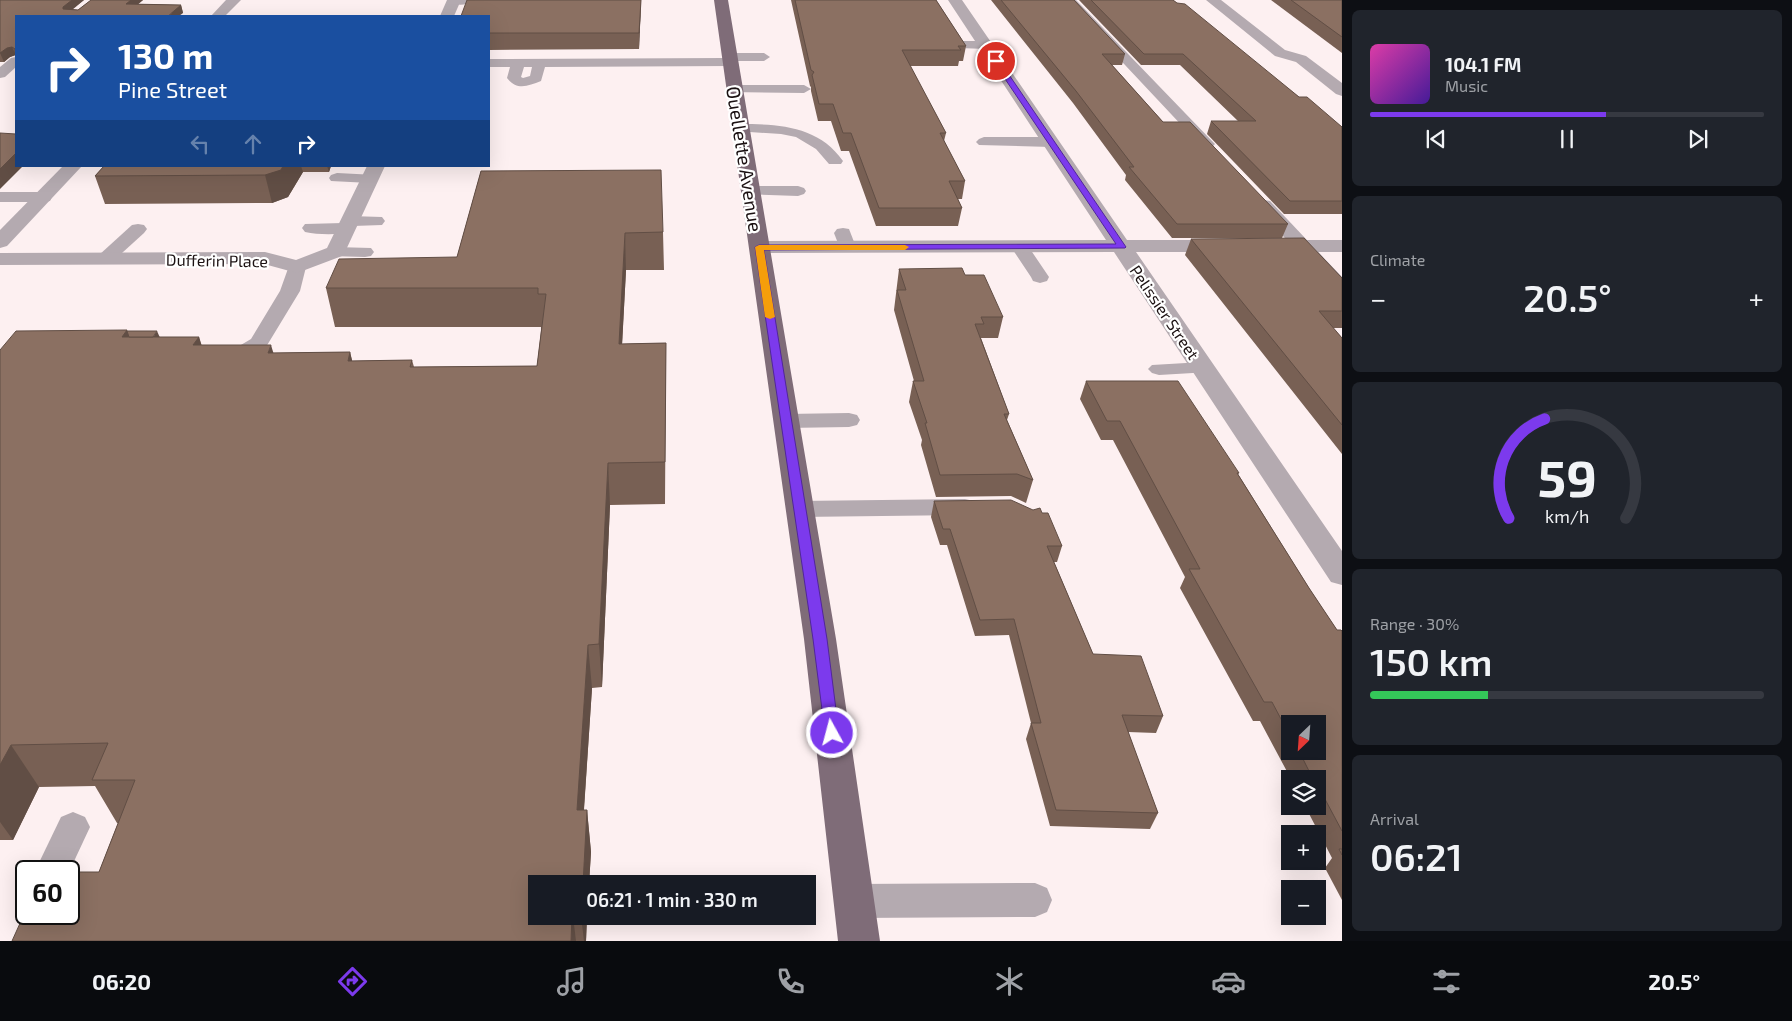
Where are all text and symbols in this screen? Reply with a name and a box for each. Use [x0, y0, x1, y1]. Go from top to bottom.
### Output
text: 130 m [118, 34, 213, 76]
icon: right [35, 35, 100, 100]
pin [975, 40, 1017, 82]
icon: arrive [982, 47, 1010, 75]
text: 104.1 FM [1445, 53, 1521, 76]
text: Pine Street [118, 76, 227, 102]
text: Music [1445, 76, 1488, 95]
street label: Ouellette Avenue [722, 84, 768, 234]
icon: previous [1422, 125, 1450, 153]
icon: pause [1553, 125, 1581, 153]
icon: next [1684, 125, 1712, 153]
icon: left [186, 130, 214, 158]
icon: ahead [239, 130, 267, 158]
icon: right [292, 130, 320, 158]
street label: Dufferin Place [166, 250, 268, 270]
text: Climate [1370, 250, 1425, 269]
street label: Pelissier Street [1126, 261, 1204, 363]
text: 20.5° [1523, 274, 1612, 320]
text: − [1370, 281, 1386, 315]
text: + [1749, 281, 1764, 315]
text: 59 [1537, 445, 1597, 507]
text: km/h [1545, 505, 1589, 527]
text: Range · 30% [1370, 614, 1459, 633]
text: 150 km [1370, 638, 1492, 684]
position arrow [805, 706, 857, 758]
north arrow [1281, 715, 1326, 760]
map controls [1281, 715, 1326, 925]
button: layers [1281, 770, 1326, 815]
text: Arrival [1370, 809, 1419, 828]
button: + [1281, 825, 1326, 870]
text: 06:21 [1370, 833, 1463, 879]
speed limit sign: 60 [15, 860, 80, 925]
button: − [1281, 880, 1326, 925]
text: 06:21 · 1 min · 330 m [586, 888, 758, 911]
icon: directions [335, 964, 370, 999]
icon: music [554, 964, 589, 999]
icon: phone [773, 964, 808, 999]
icon: climate [992, 964, 1027, 999]
icon: car [1211, 964, 1246, 999]
icon: filters [1429, 964, 1464, 999]
text: 06:20 [92, 968, 151, 994]
text: 20.5° [1648, 968, 1700, 994]

